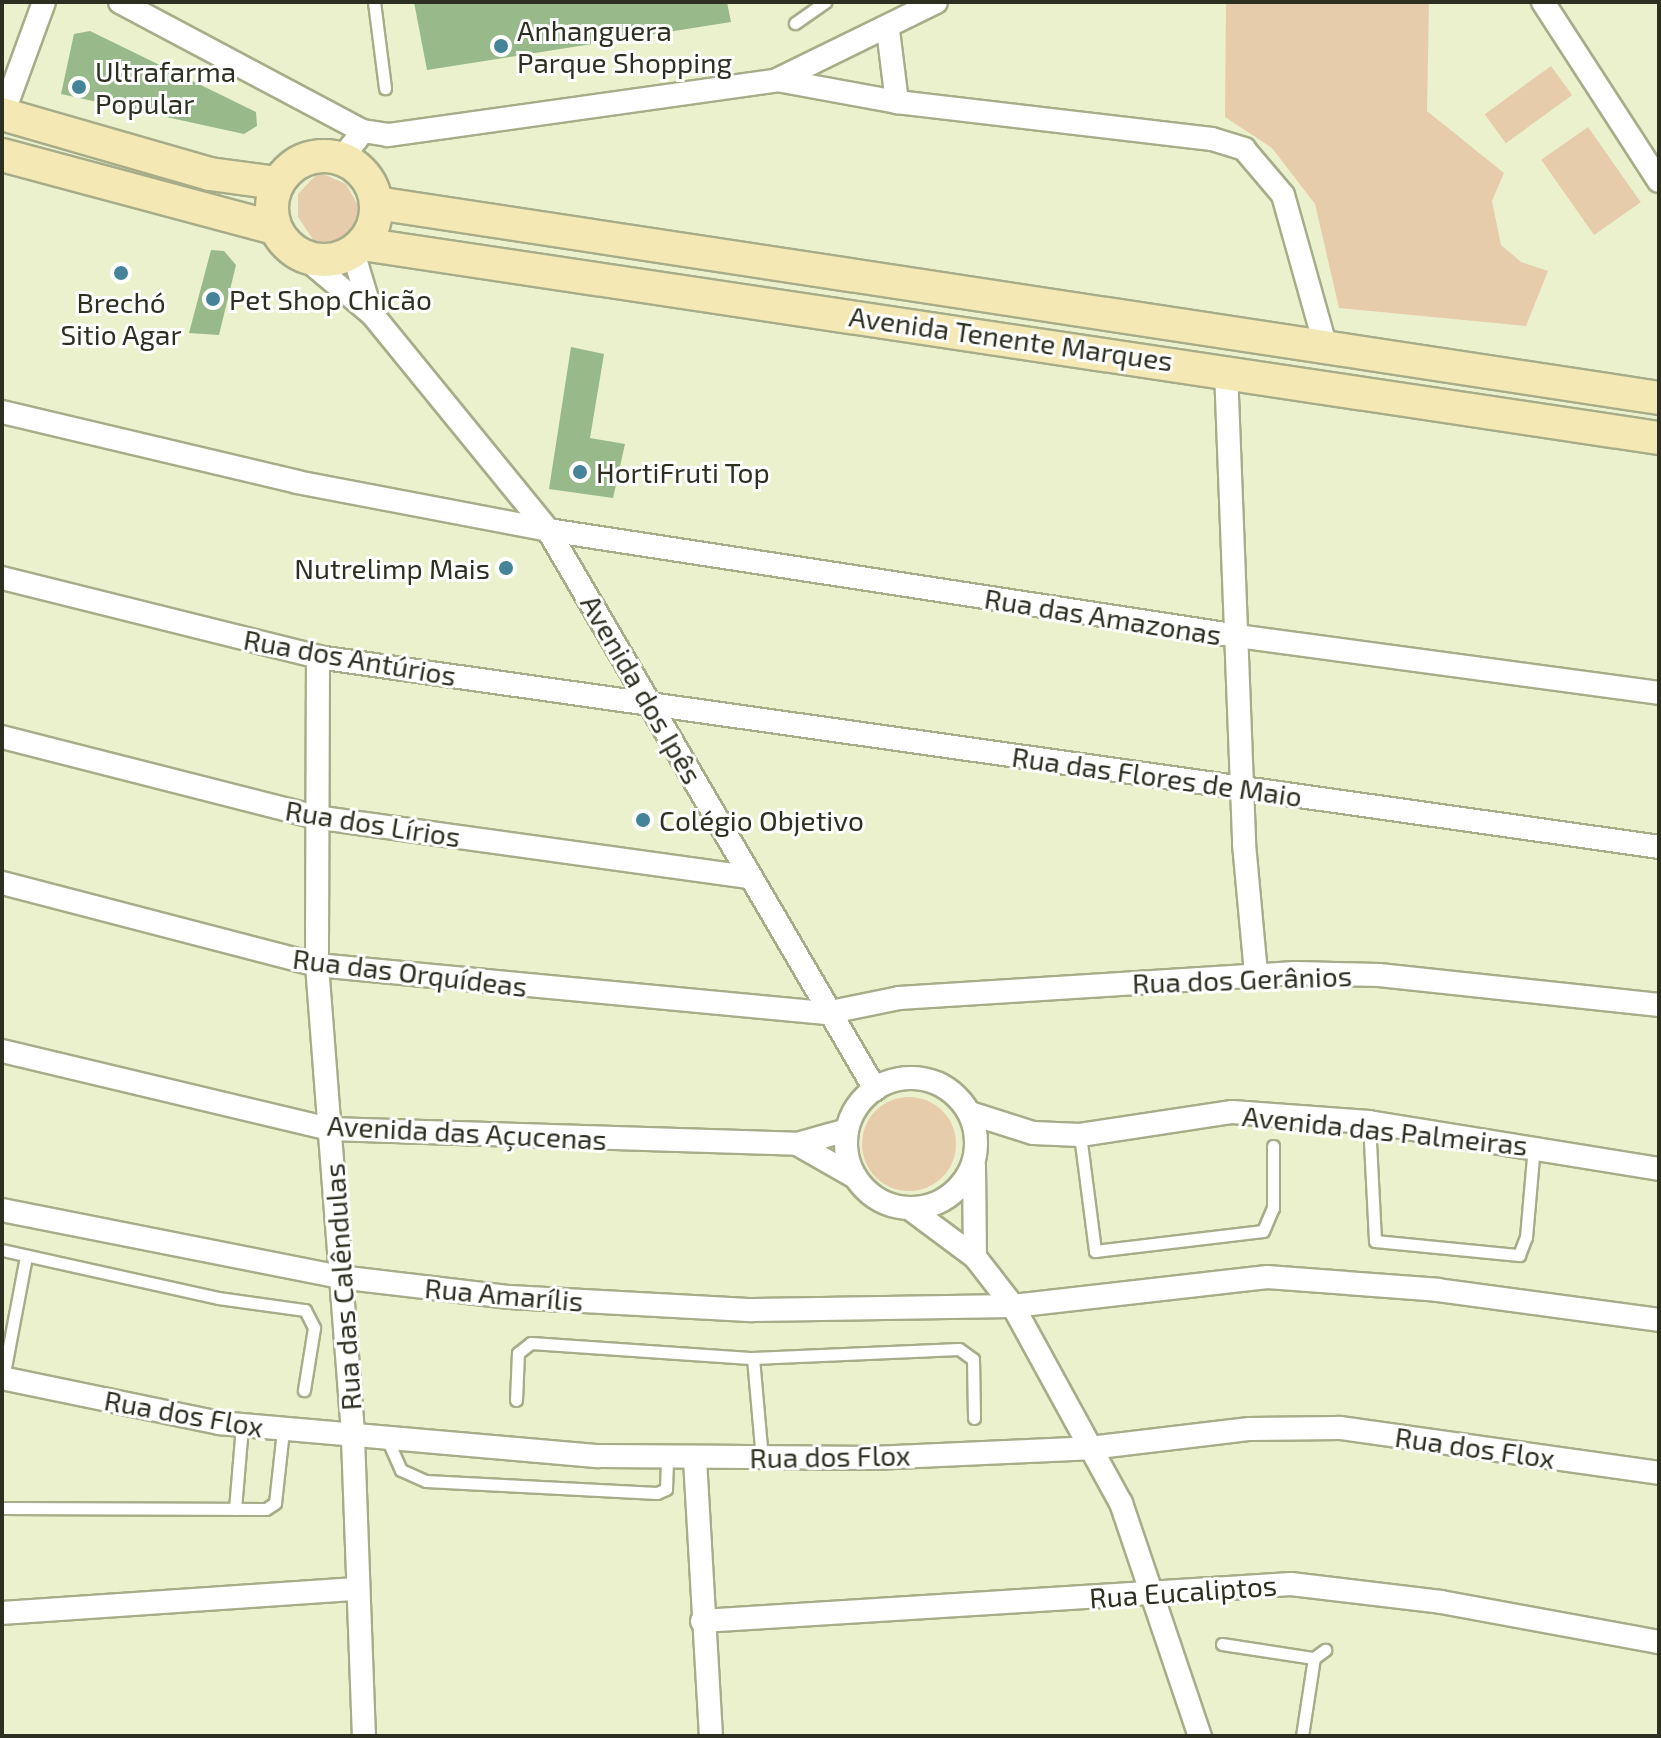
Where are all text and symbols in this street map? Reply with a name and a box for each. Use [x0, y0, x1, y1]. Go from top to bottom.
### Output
place label: Anhanguera Parque Shopping [517, 13, 732, 79]
marker: Anhanguera Parque Shopping [492, 37, 510, 55]
place label: Ultrafarma Popular [95, 54, 236, 120]
marker: Ultrafarma Popular [70, 78, 88, 96]
marker: Brechó Sitio Agar [112, 264, 130, 282]
place label: Pet Shop Chicão [229, 282, 432, 316]
place label: Brechó Sitio Agar [60, 285, 182, 351]
marker: Pet Shop Chicão [204, 290, 222, 308]
street label: Avenida Tenente Marques [847, 299, 1175, 377]
place label: HortiFruti Top [596, 455, 770, 489]
marker: HortiFruti Top [571, 463, 589, 481]
place label: Nutrelimp Mais [294, 551, 490, 585]
marker: Nutrelimp Mais [497, 559, 515, 577]
street label: Rua das Amazonas [982, 581, 1224, 651]
street label: Avenida dos Ipês [574, 589, 710, 789]
street label: Rua dos Antúrios [241, 622, 459, 692]
street label: Rua das Flores de Maio [1010, 739, 1304, 813]
street label: Rua dos Lírios [283, 793, 463, 853]
place label: Colégio Objetivo [659, 803, 864, 837]
marker: Colégio Objetivo [634, 811, 652, 829]
street label: Rua das Orquídeas [291, 941, 529, 1003]
street label: Rua dos Gerânios [1132, 958, 1352, 1000]
street label: Avenida das Palmeiras [1241, 1098, 1529, 1162]
street label: Avenida das Açucenas [326, 1108, 608, 1156]
street label: Rua das Calêndulas [317, 1162, 367, 1412]
street label: Rua Amarílis [423, 1270, 585, 1318]
street label: Rua dos Flox [102, 1382, 266, 1444]
street label: Rua dos Flox [1393, 1419, 1557, 1475]
street label: Rua dos Flox [749, 1438, 911, 1474]
street label: Rua Eucaliptos [1088, 1568, 1278, 1614]

